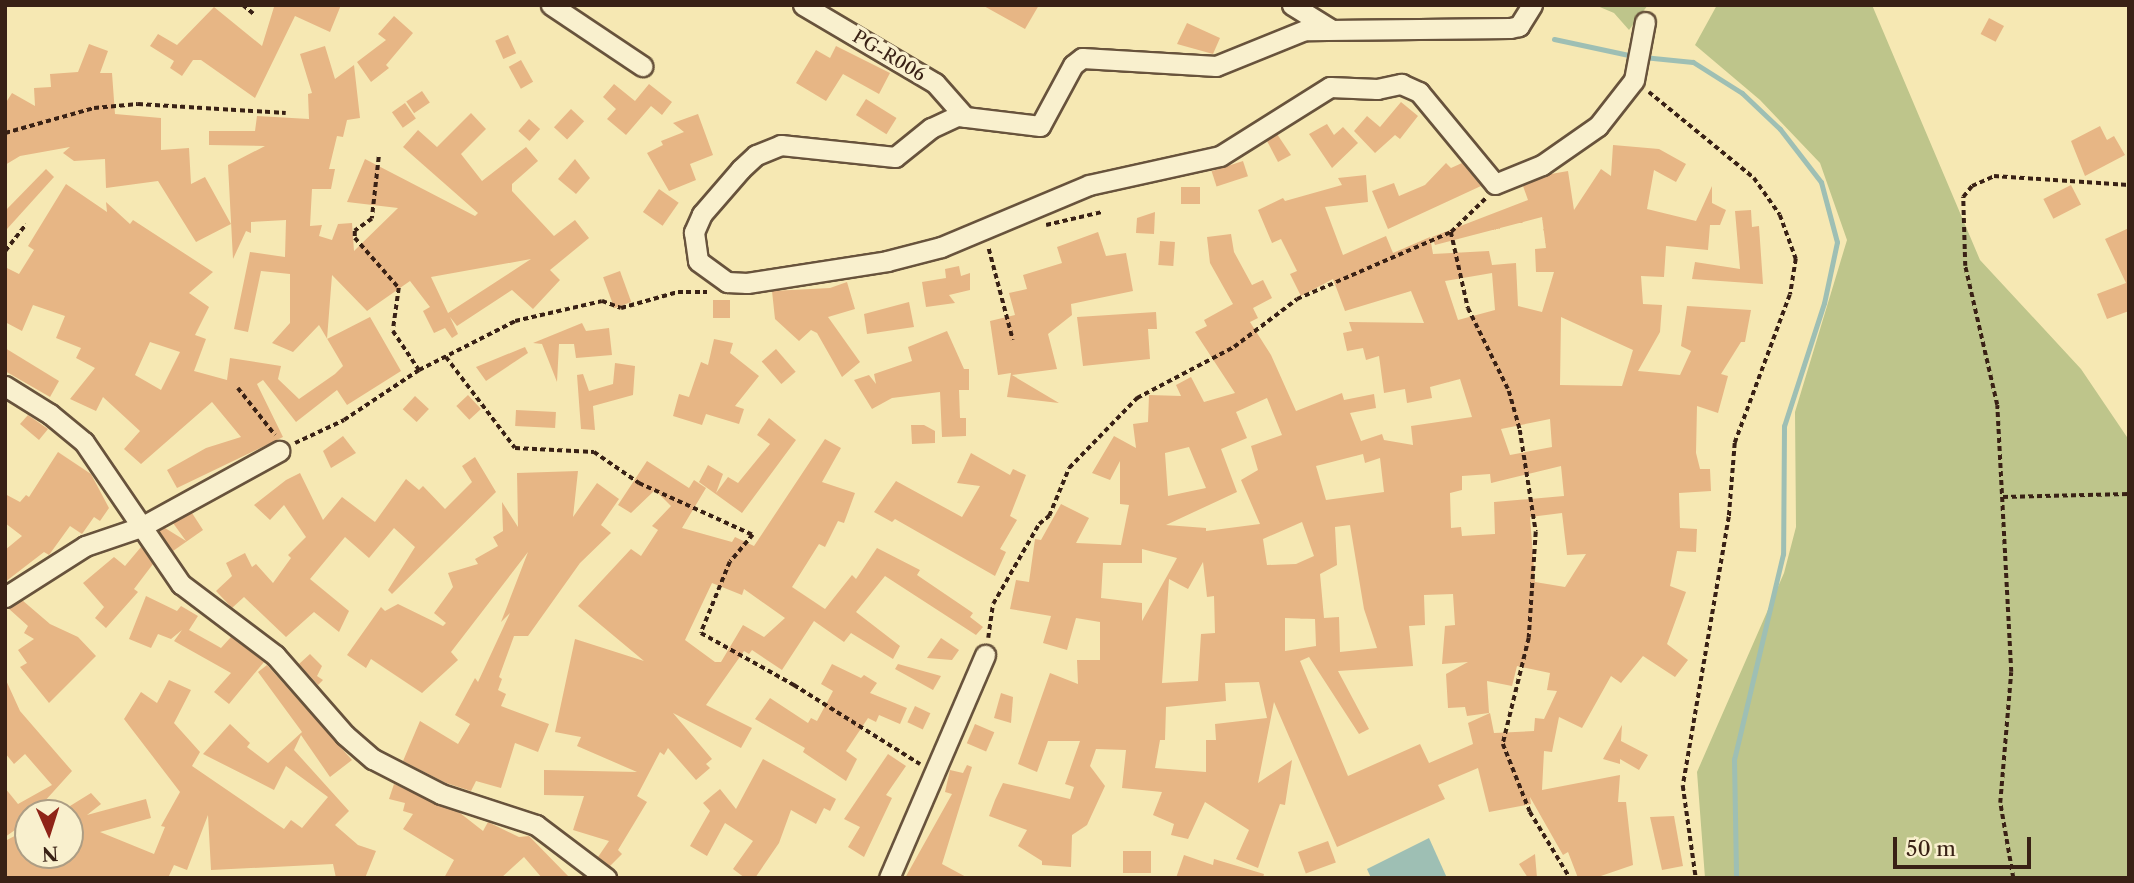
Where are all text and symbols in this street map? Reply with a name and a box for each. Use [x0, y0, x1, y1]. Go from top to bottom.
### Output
street label: PG-R006 [849, 26, 929, 86]
north arrow [14, 799, 84, 869]
scale bar [1896, 824, 2034, 868]
text: 50 m [1906, 836, 1956, 861]
text: N [41, 842, 59, 865]

